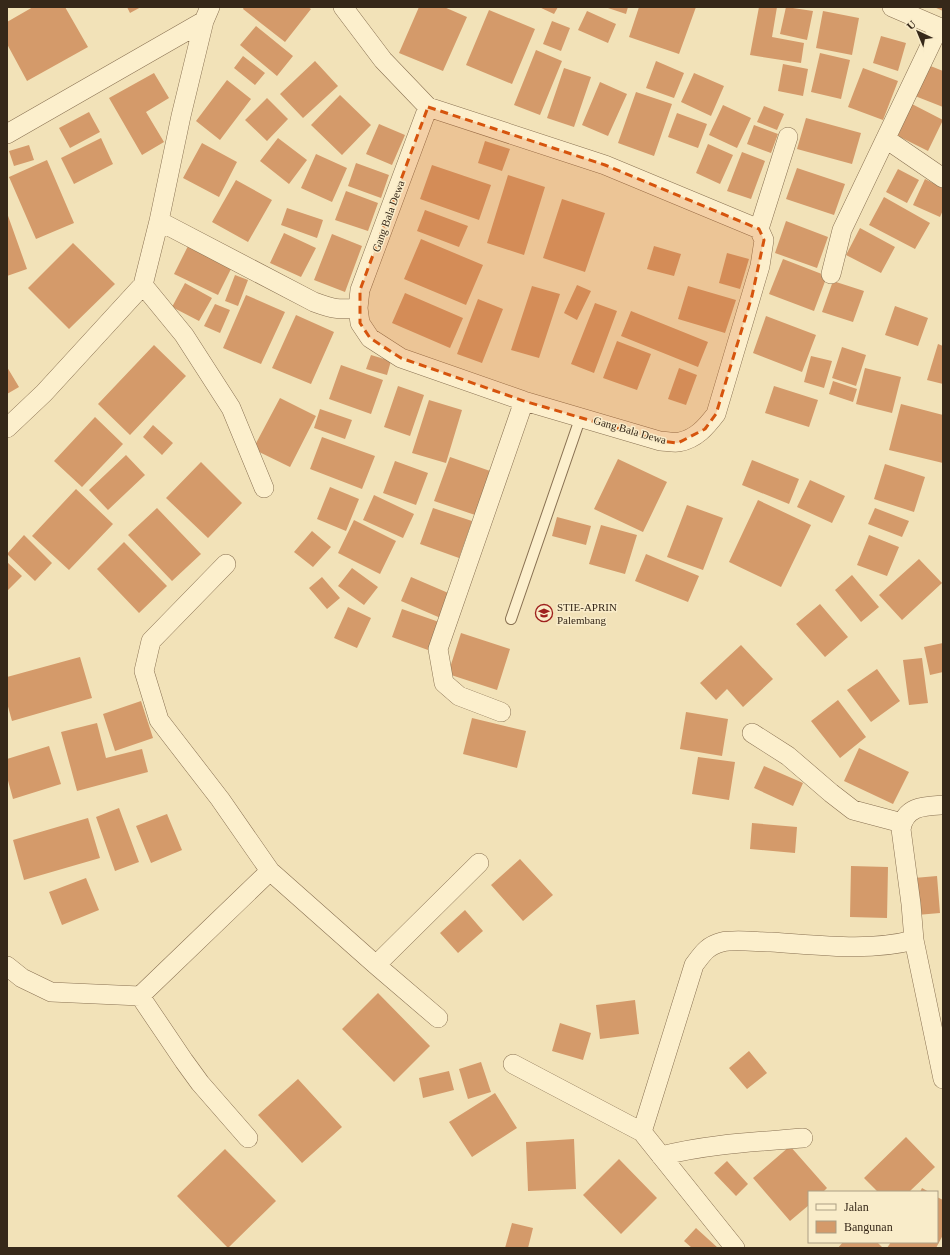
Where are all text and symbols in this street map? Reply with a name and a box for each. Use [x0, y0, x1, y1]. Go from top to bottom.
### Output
north arrow [898, 12, 938, 52]
text: U [904, 18, 918, 32]
street label: Gang Bala Dewa [370, 179, 407, 253]
street label: Gang Bala Dewa [592, 414, 668, 446]
place label: STIE-APRIN Palembang [557, 601, 617, 626]
school or university icon: STIE-APRIN Palembang [534, 603, 554, 623]
legend [808, 1191, 938, 1243]
text: Jalan [844, 1200, 869, 1214]
text: Bangunan [844, 1220, 893, 1234]

